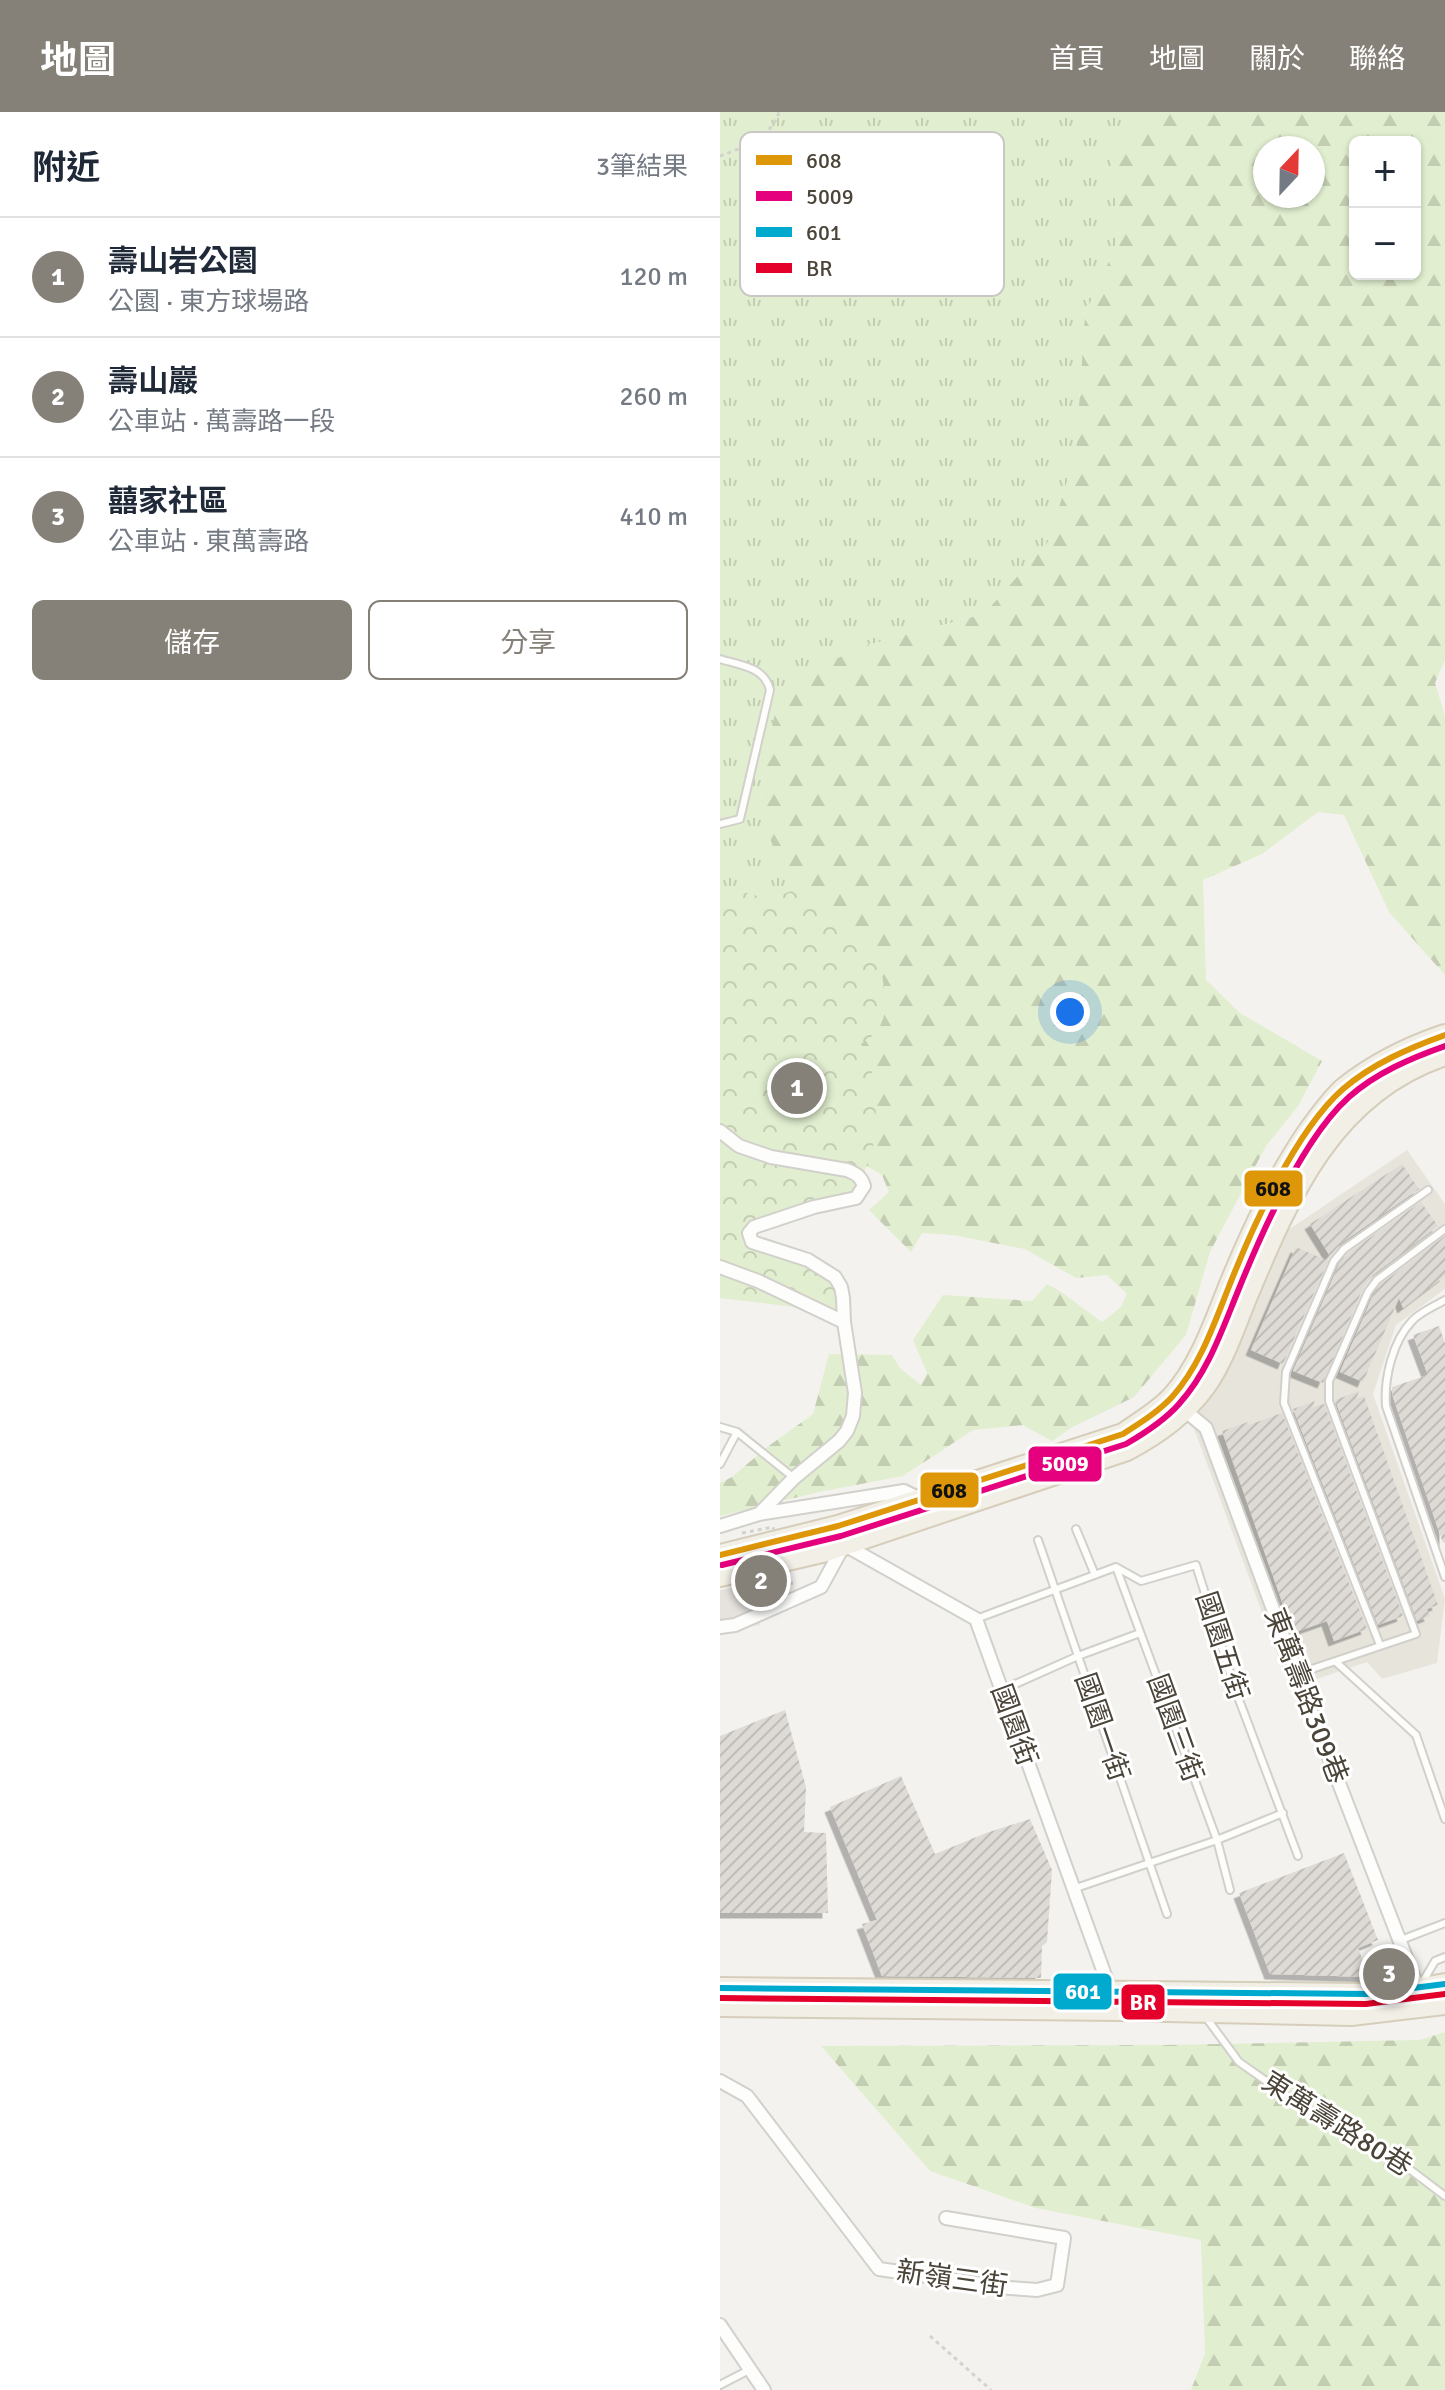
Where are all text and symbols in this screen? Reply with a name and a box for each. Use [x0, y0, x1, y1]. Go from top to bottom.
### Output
text: 地圖 [40, 37, 116, 84]
text: 首頁 [1049, 42, 1105, 76]
text: 地圖 [1149, 42, 1205, 76]
text: 關於 [1249, 42, 1305, 76]
text: 聯絡 [1349, 42, 1405, 76]
legend [740, 132, 1004, 296]
north arrow [1253, 136, 1325, 208]
map controls [1349, 136, 1421, 280]
button: + [1349, 136, 1421, 208]
text: 附近 [32, 147, 100, 189]
text: 608 [806, 147, 842, 174]
text: 3筆結果 [596, 151, 688, 183]
text: 5009 [806, 183, 854, 210]
button: − [1349, 208, 1421, 280]
text: 601 [806, 219, 842, 246]
text: 壽山岩公園 [108, 243, 258, 280]
text: BR [806, 255, 833, 282]
text: 1 [51, 261, 65, 293]
text: 120 m [619, 261, 688, 293]
text: 公園 · 東方球場路 [108, 286, 309, 318]
text: 壽山巖 [108, 363, 198, 400]
text: 2 [51, 381, 65, 413]
text: 260 m [619, 381, 688, 413]
text: 公車站 · 萬壽路一段 [108, 406, 335, 438]
text: 囍家社區 [108, 483, 228, 520]
text: 3 [51, 501, 65, 533]
text: 410 m [619, 501, 688, 533]
text: 公車站 · 東萬壽路 [108, 526, 309, 558]
button: 儲存 [32, 600, 352, 680]
button: 分享 [368, 600, 688, 680]
your location [1050, 992, 1090, 1032]
pin: 1 [771, 1058, 823, 1118]
line badge: 608 [1243, 1169, 1304, 1208]
text: 608 [1255, 1175, 1291, 1202]
line badge: 5009 [1027, 1445, 1103, 1483]
text: 5009 [1041, 1450, 1089, 1477]
line badge: 608 [919, 1471, 980, 1509]
text: 608 [931, 1477, 967, 1504]
pin: 2 [735, 1551, 787, 1611]
street label: 國園五街 [1189, 1587, 1255, 1705]
street label: 東萬壽路309巷 [1257, 1603, 1355, 1789]
street label: 國園一街 [1068, 1669, 1136, 1785]
street label: 國園三街 [1140, 1670, 1210, 1786]
street label: 國園街 [984, 1680, 1044, 1770]
pin: 3 [1363, 1944, 1415, 2004]
line badge: 601 [1052, 1972, 1113, 2011]
text: 601 [1065, 1978, 1101, 2005]
line badge: BR [1120, 1983, 1166, 2021]
text: BR [1129, 1989, 1157, 2016]
street label: 東萬壽路80巷 [1256, 2064, 1418, 2184]
street label: 新嶺三街 [894, 2254, 1010, 2304]

